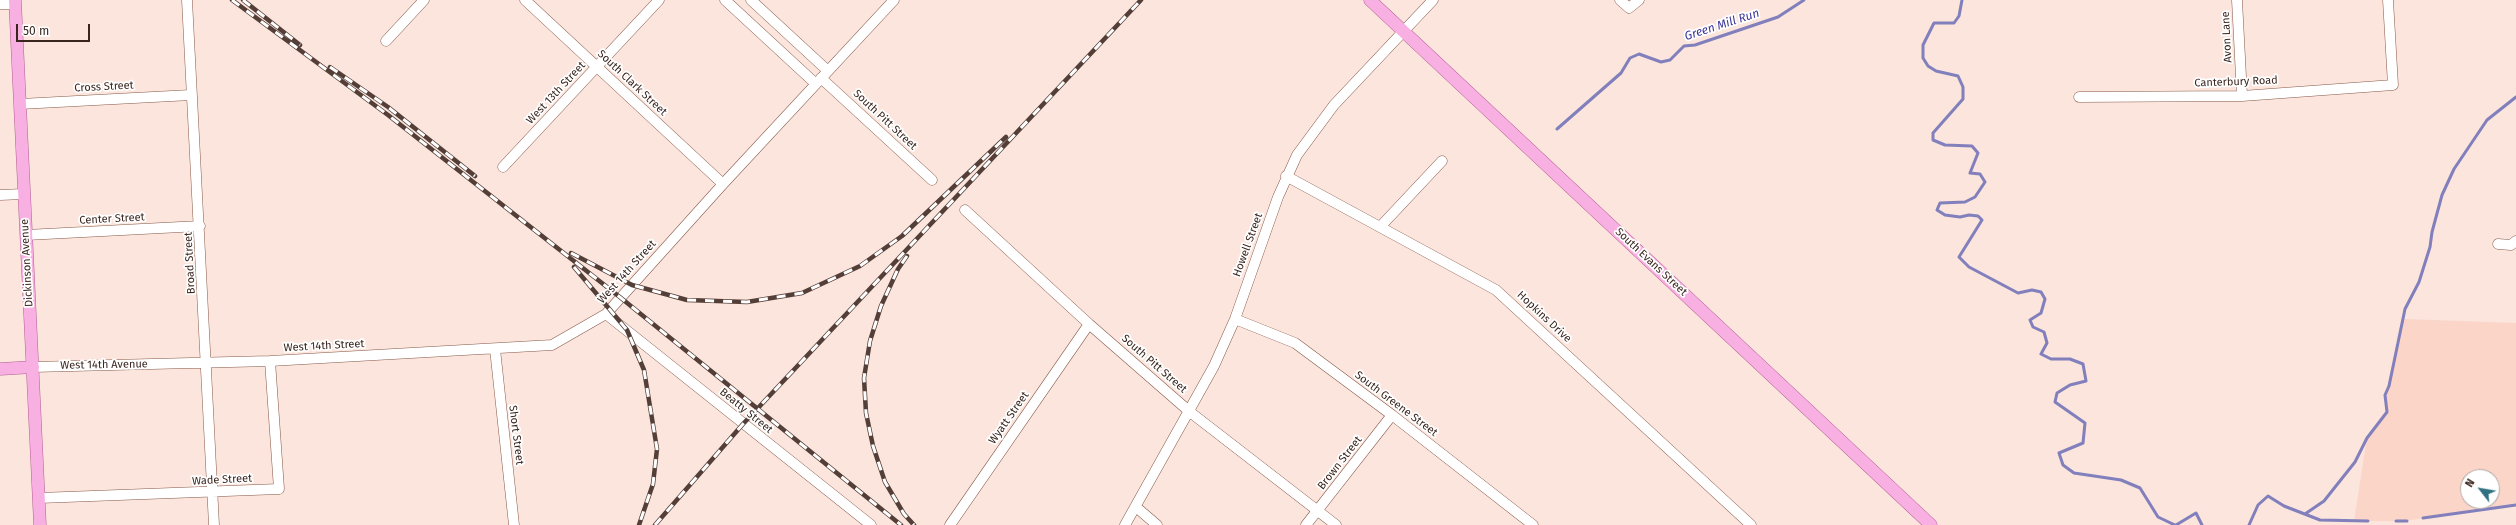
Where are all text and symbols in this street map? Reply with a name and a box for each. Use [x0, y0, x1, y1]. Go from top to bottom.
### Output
water label: Green Mill Run [1683, 6, 1761, 44]
street label: Avon Lane [2219, 11, 2235, 63]
scale bar [18, 16, 92, 42]
text: 50 m [23, 24, 49, 38]
street label: South Clark Street [595, 47, 669, 119]
street label: West 13th Street [524, 59, 588, 127]
street label: Canterbury Road [2194, 74, 2278, 90]
street label: Cross Street [74, 79, 134, 95]
street label: South Pitt Street [850, 87, 920, 153]
street label: Center Street [79, 211, 145, 227]
street label: Howell Street [1230, 211, 1266, 279]
street label: Dickinson Avenue [18, 219, 36, 307]
street label: South Evans Street [1612, 225, 1690, 299]
street label: Broad Street [182, 232, 198, 294]
street label: West 14th Street [595, 238, 659, 306]
street label: Hopkins Drive [1514, 288, 1574, 346]
street label: South Pitt Street [1119, 332, 1189, 396]
street label: West 14th Street [283, 337, 365, 355]
street label: West 14th Avenue [60, 358, 148, 372]
street label: South Greene Street [1352, 369, 1440, 439]
street label: Beatty Street [717, 386, 775, 436]
street label: Wyatt Street [986, 389, 1032, 447]
street label: Short Street [506, 404, 526, 466]
street label: Brown Street [1315, 434, 1365, 492]
north arrow [2460, 469, 2500, 509]
street label: Wade Street [192, 472, 252, 488]
text: N [2463, 477, 2478, 490]

